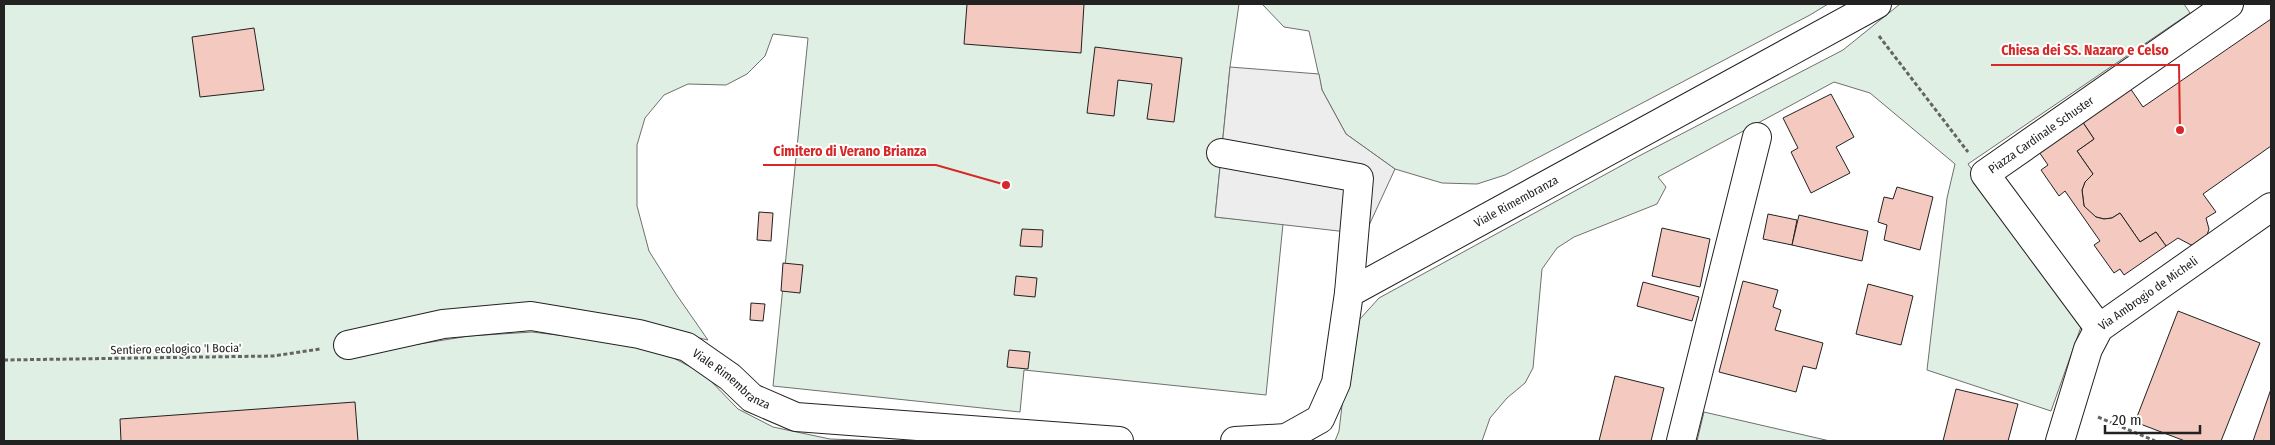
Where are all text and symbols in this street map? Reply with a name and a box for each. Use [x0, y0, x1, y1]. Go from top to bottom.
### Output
callout: Chiesa dei SS. Nazaro e Celso [1991, 36, 2179, 65]
text: Chiesa dei SS. Nazaro e Celso [2001, 42, 2169, 59]
street label: Piazza Cardinale Schuster [1986, 93, 2097, 176]
callout: Cimitero di Verano Brianza [763, 136, 936, 165]
text: Cimitero di Verano Brianza [773, 143, 927, 160]
street label: Viale Rimembranza [1472, 173, 1561, 230]
street label: Via Ambrogio de Micheli [2096, 254, 2201, 333]
street label: Sentiero ecologico 'I Bocia' [110, 341, 242, 357]
street label: Viale Rimembranza [690, 346, 772, 412]
scale bar [2105, 402, 2200, 434]
text: 20 m [2112, 411, 2142, 429]

